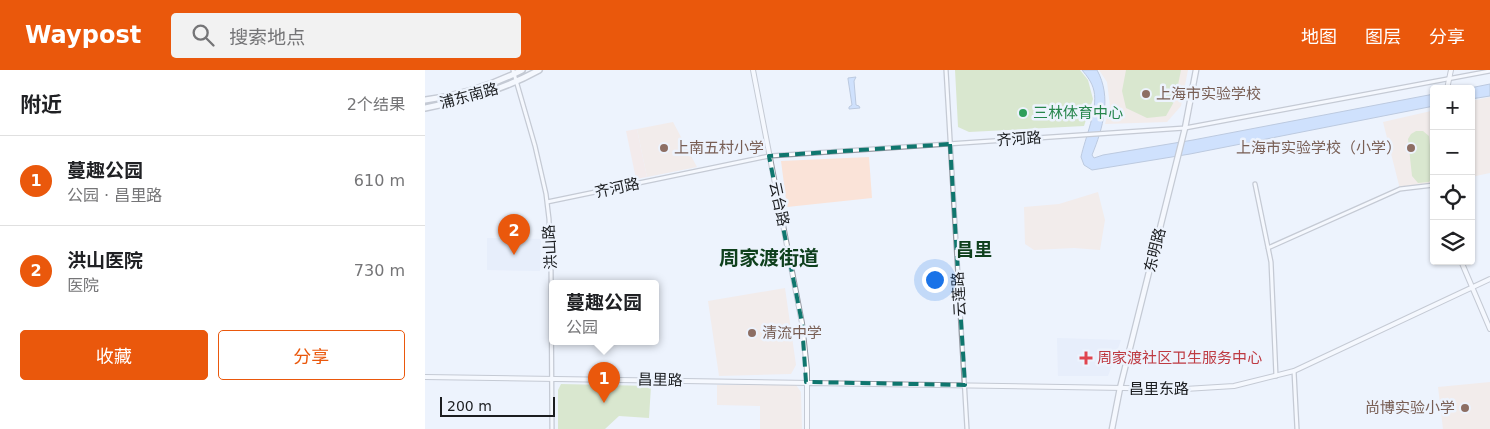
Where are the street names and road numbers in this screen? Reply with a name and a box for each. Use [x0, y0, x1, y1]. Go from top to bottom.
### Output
street label: 浦东南路 [438, 80, 500, 112]
street label: 齐河路 [996, 128, 1042, 150]
street label: 齐河路 [593, 175, 641, 201]
street label: 云台路 [766, 180, 792, 228]
street label: 洪山路 [540, 224, 560, 270]
street label: 东明路 [1141, 226, 1169, 274]
street label: 云莲路 [949, 271, 969, 317]
street label: 昌里路 [637, 371, 683, 389]
street label: 昌里东路 [1129, 380, 1189, 398]

